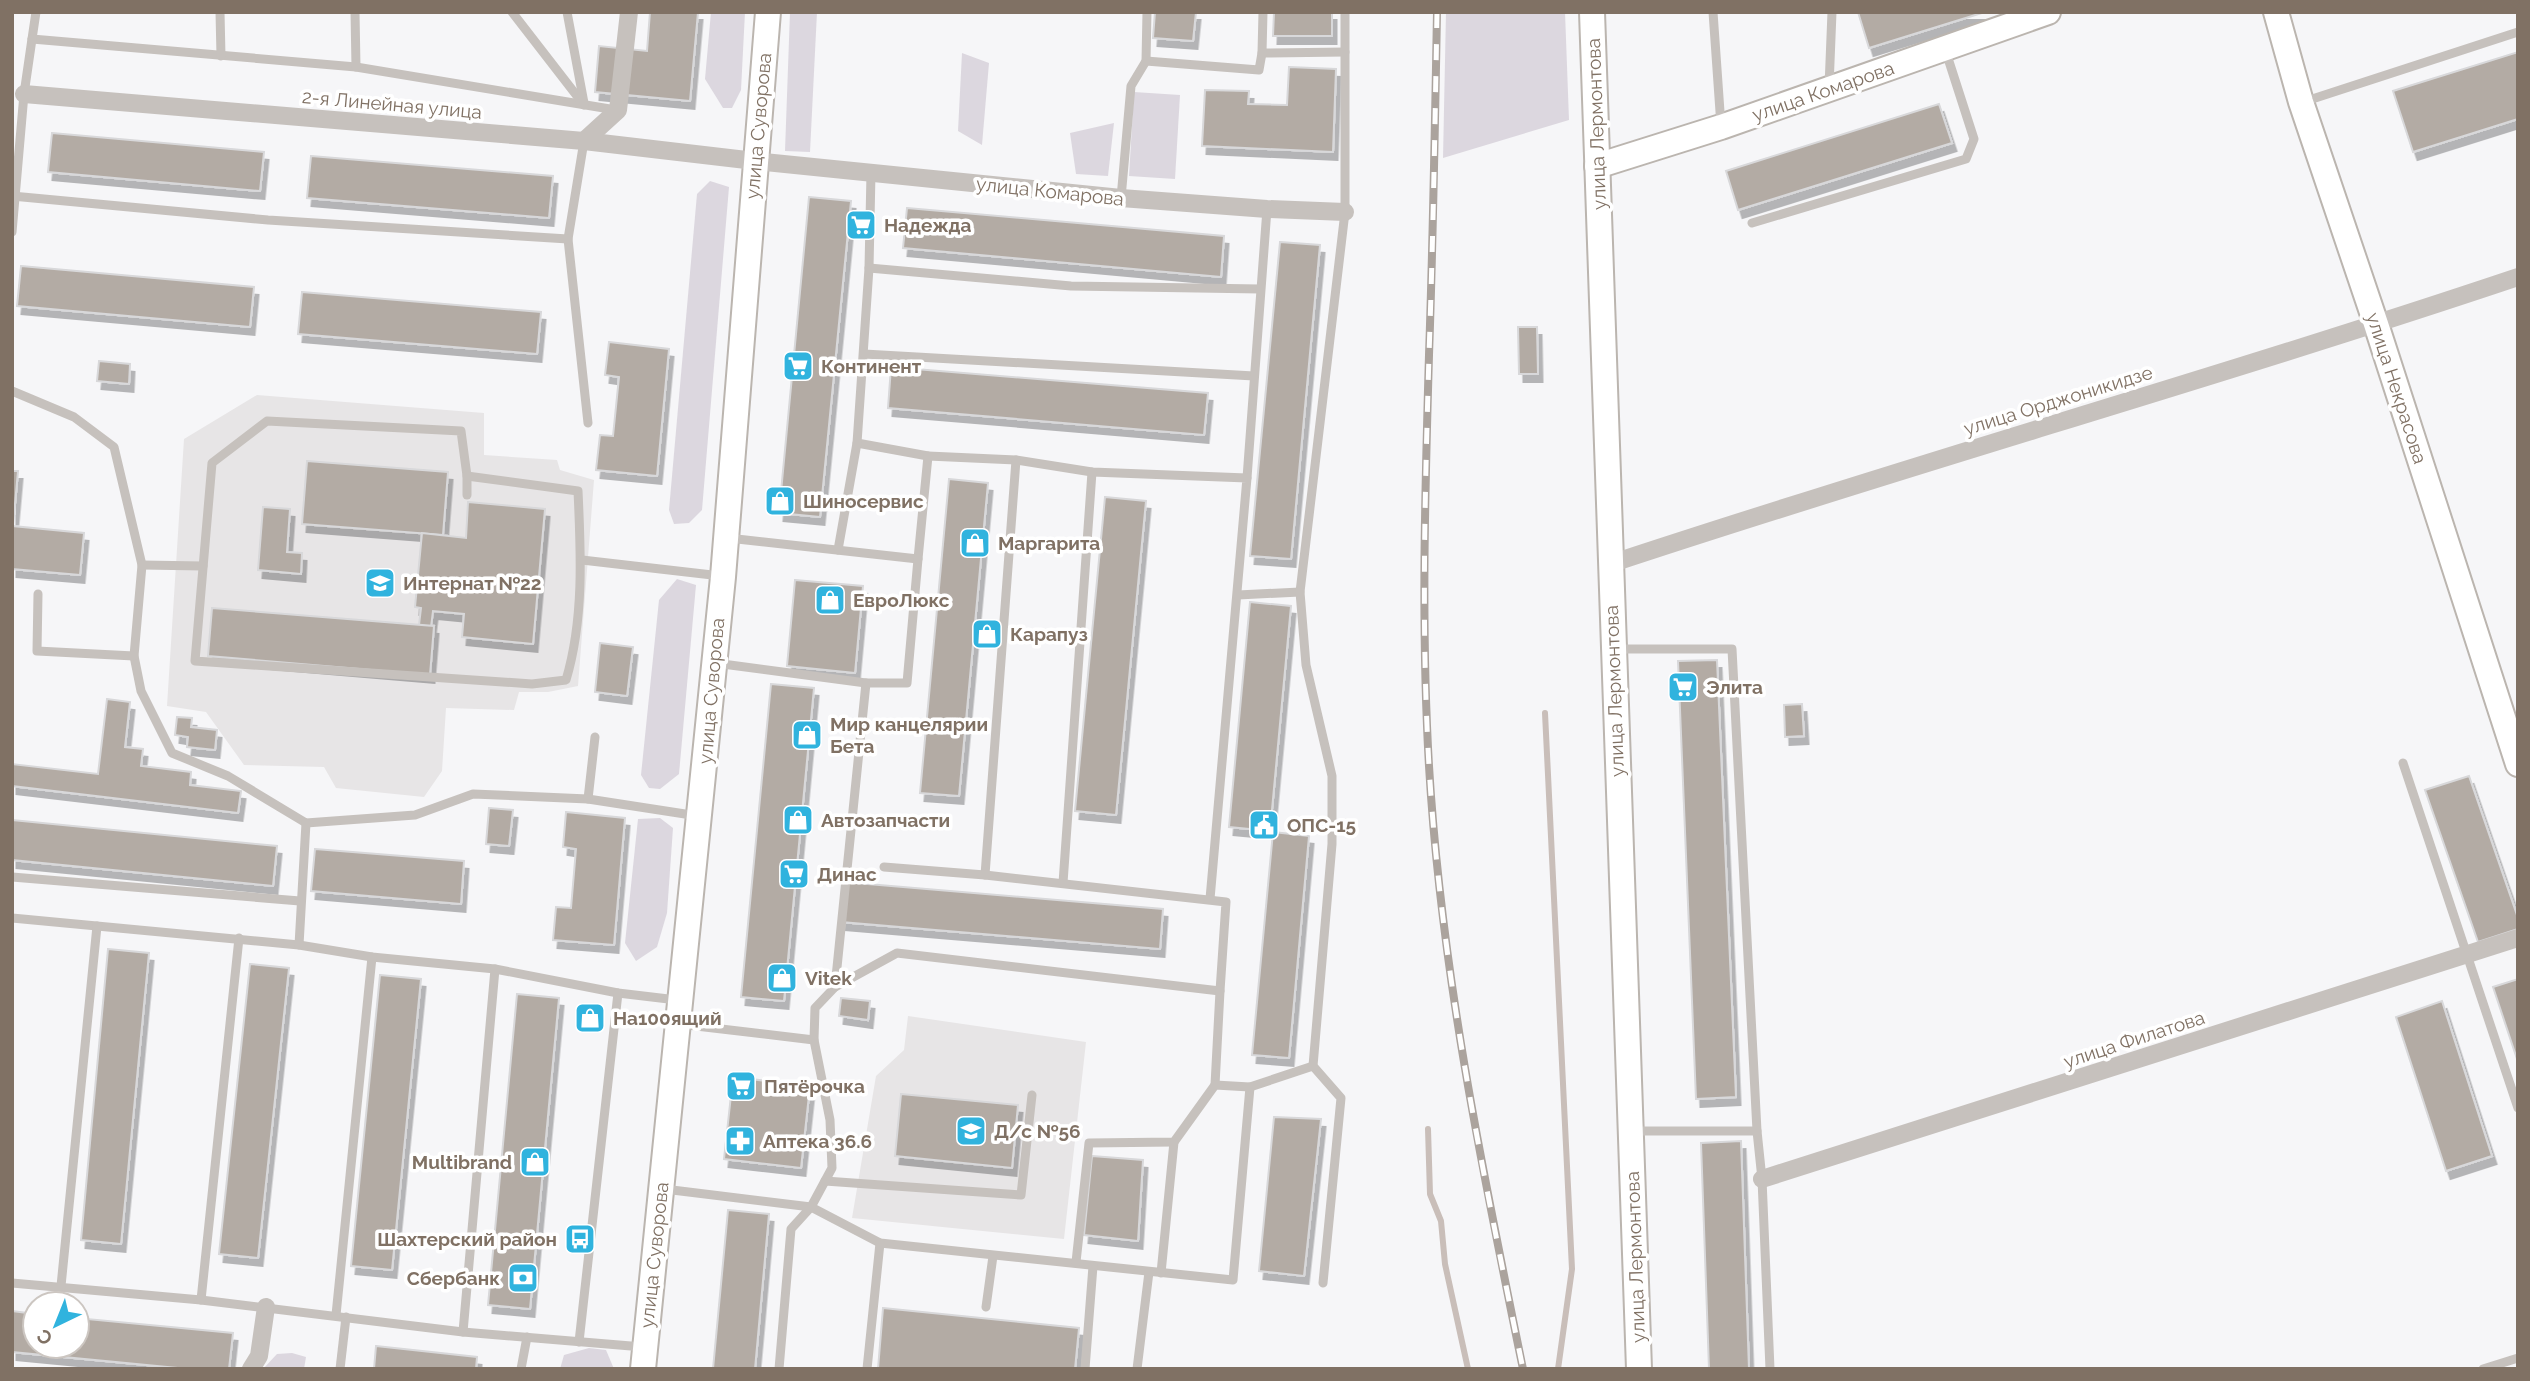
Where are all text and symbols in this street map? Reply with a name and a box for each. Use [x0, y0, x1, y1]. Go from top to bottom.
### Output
street label: улица Лермонтова [1582, 38, 1610, 210]
street label: улица Суворова [741, 52, 775, 200]
street label: улица Комарова [1749, 56, 1897, 126]
street label: 2-я Линейная улица [301, 85, 483, 123]
street label: улица Комарова [975, 172, 1125, 210]
supermarket icon: Надежда [844, 208, 878, 242]
place label: Надежда [884, 214, 972, 236]
street label: улица Некрасова [2362, 310, 2432, 466]
supermarket icon: Континент [781, 349, 815, 383]
place label: Континент [821, 355, 922, 377]
street label: улица Орджоникидзе [1961, 361, 2155, 439]
shop icon: Шиносервис [763, 484, 797, 518]
place label: Шиносервис [803, 490, 924, 512]
shop icon: Маргарита [958, 526, 992, 560]
place label: Маргарита [998, 532, 1100, 554]
school or university icon: Интернат №22 [363, 566, 397, 600]
place label: Интернат №22 [403, 572, 542, 594]
shop icon: ЕвроЛюкс [813, 583, 847, 617]
place label: ЕвроЛюкс [853, 589, 950, 611]
street label: улица Лермонтова [1600, 605, 1628, 777]
street label: улица Суворова [694, 617, 728, 765]
shop icon: Карапуз [970, 617, 1004, 651]
place label: Карапуз [1010, 623, 1088, 645]
supermarket icon: Элита [1666, 670, 1700, 704]
place label: Элита [1706, 676, 1763, 698]
place label: Мир канцелярии Бета [830, 713, 988, 757]
shop icon: Мир канцелярии Бета [790, 718, 824, 752]
shop icon: Автозапчасти [781, 803, 815, 837]
public building icon: ОПС-15 [1247, 808, 1281, 842]
place label: Автозапчасти [821, 809, 950, 831]
place label: ОПС-15 [1287, 814, 1356, 836]
supermarket icon: Динас [777, 857, 811, 891]
place label: Динас [817, 863, 877, 885]
shop icon: Vitek [765, 961, 799, 995]
place label: Vitek [805, 967, 852, 989]
shop icon: На100ящий [573, 1001, 607, 1035]
street label: улица Филатова [2061, 1006, 2207, 1072]
place label: На100ящий [613, 1007, 722, 1029]
supermarket icon: Пятёрочка [724, 1069, 758, 1103]
place label: Пятёрочка [764, 1075, 865, 1097]
school or university icon: Д/с №56 [954, 1114, 988, 1148]
place label: Д/с №56 [994, 1120, 1081, 1142]
pharmacy icon: Аптека 36.6 [723, 1124, 757, 1158]
place label: Аптека 36.6 [763, 1130, 872, 1152]
shop icon: Multibrand [518, 1145, 552, 1179]
place label: Multibrand [412, 1151, 512, 1173]
street label: улица Лермонтова [1621, 1171, 1649, 1343]
street label: улица Суворова [635, 1181, 673, 1329]
bus stop icon: Шахтерский район [563, 1222, 597, 1256]
place label: Шахтерский район [377, 1228, 557, 1250]
bank icon: Сбербанк [506, 1261, 540, 1295]
place label: Сбербанк [407, 1267, 500, 1289]
north arrow [21, 1290, 91, 1360]
text: С [32, 1325, 57, 1350]

